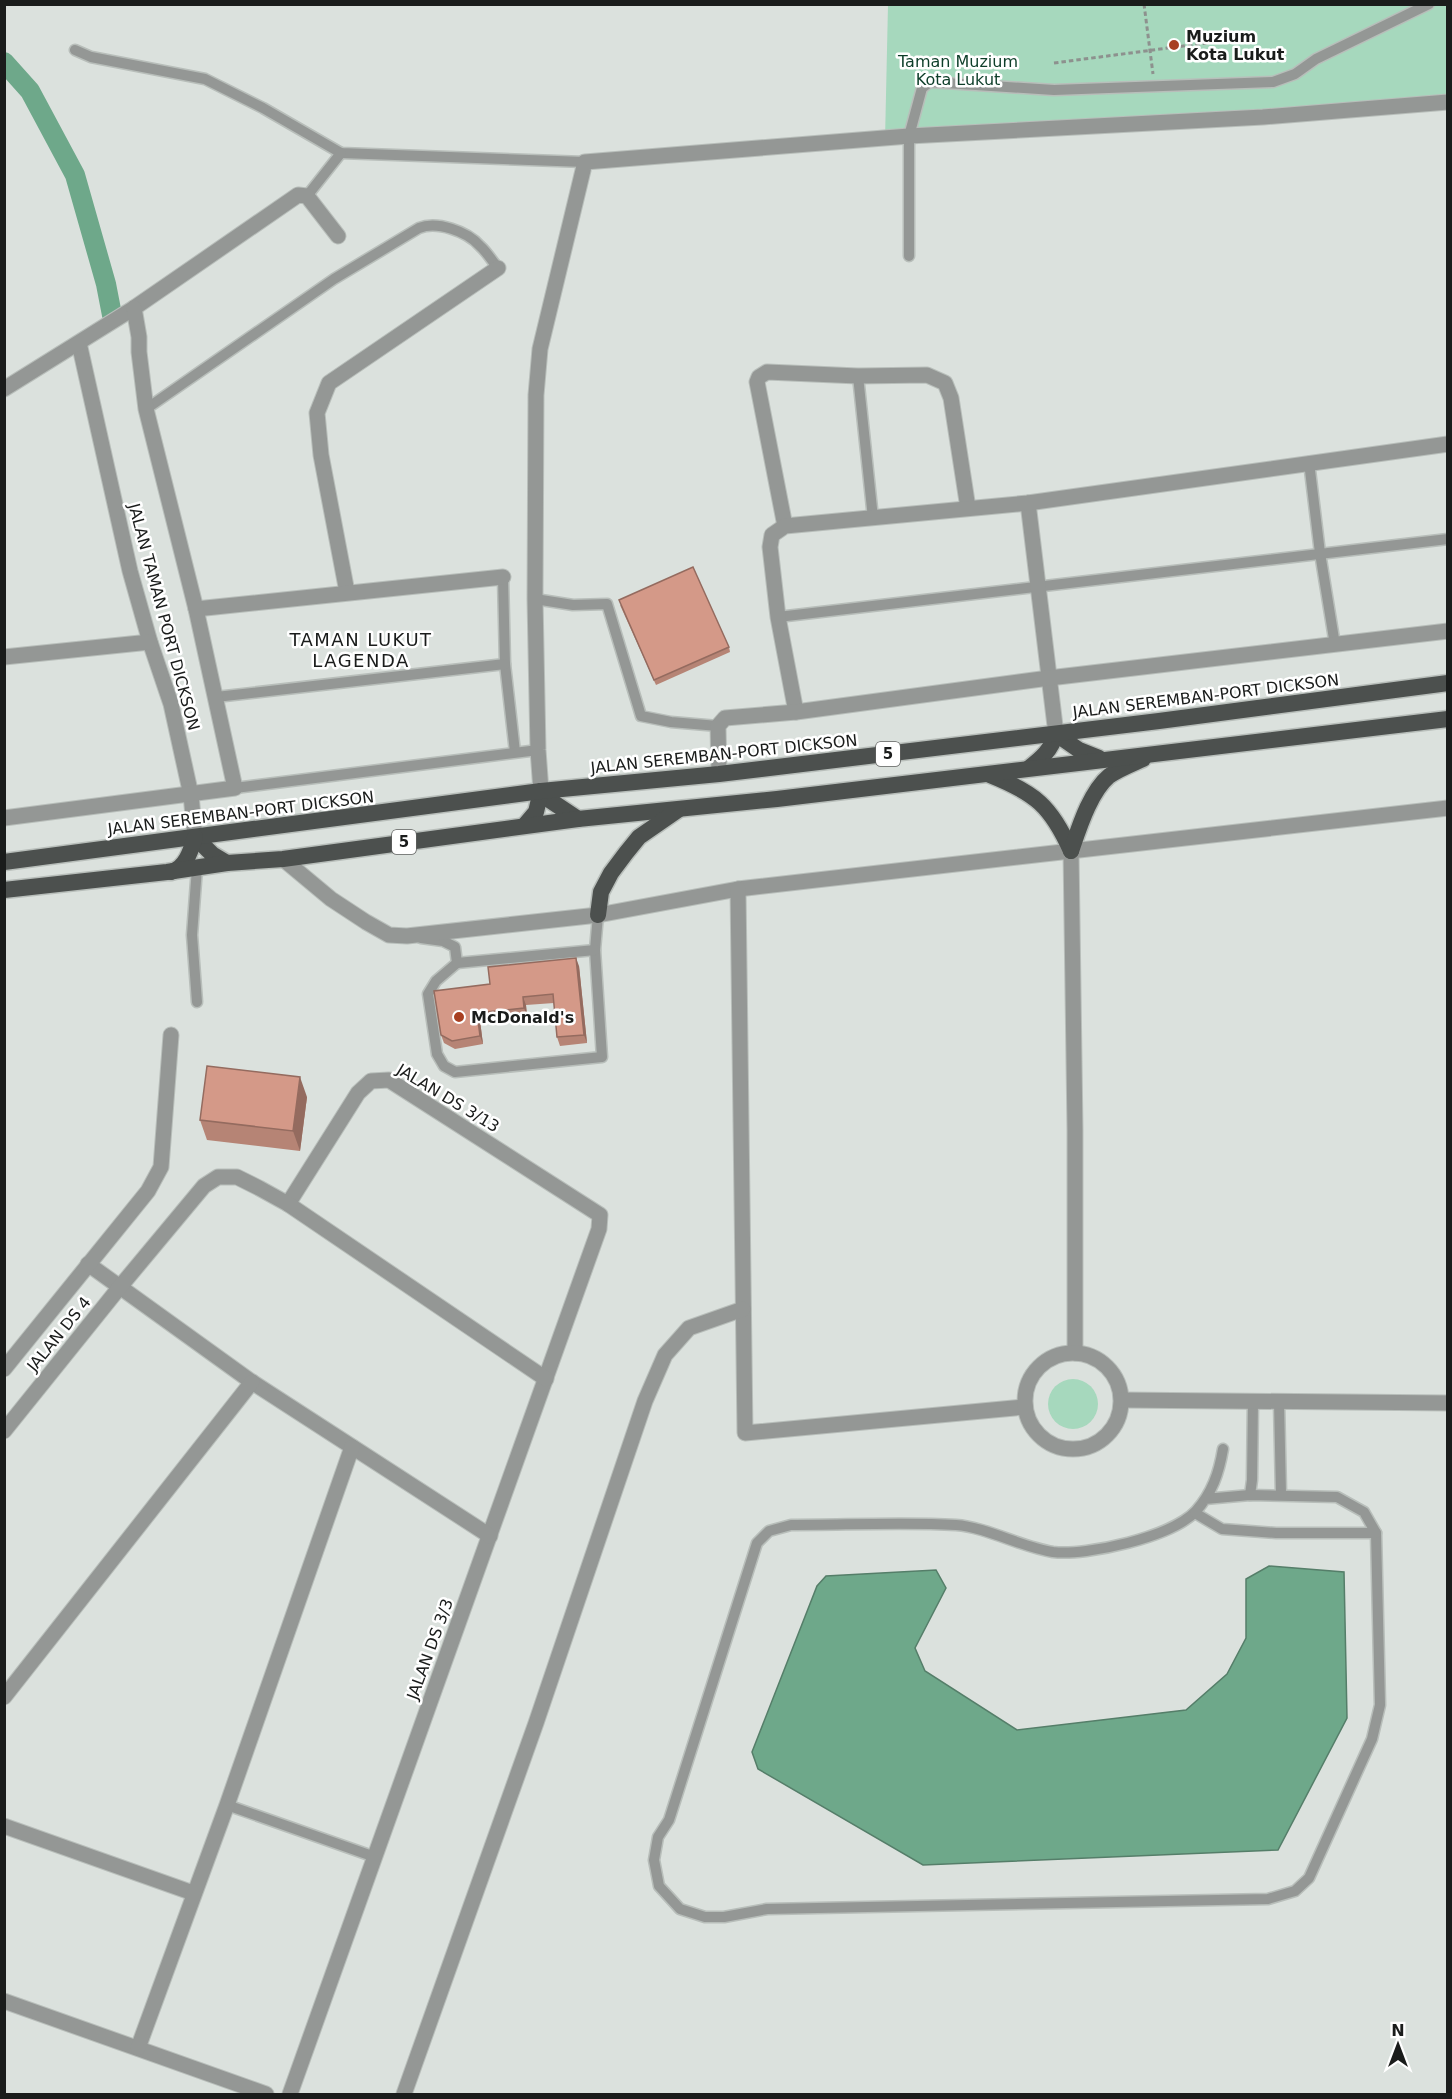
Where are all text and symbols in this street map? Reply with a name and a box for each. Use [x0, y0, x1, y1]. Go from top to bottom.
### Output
place label: Muzium Kota Lukut [1186, 27, 1285, 64]
marker: Muzium Kota Lukut [1167, 38, 1181, 52]
park label: Taman Muzium Kota Lukut [897, 52, 1018, 89]
street label: JALAN TAMAN PORT DICKSON [124, 500, 204, 733]
district label: TAMAN LUKUT LAGENDA [288, 629, 433, 671]
street label: JALAN SEREMBAN-PORT DICKSON [1071, 670, 1340, 722]
street label: JALAN SEREMBAN-PORT DICKSON [589, 731, 858, 778]
road number: 5 [876, 742, 900, 766]
street label: JALAN SEREMBAN-PORT DICKSON [106, 787, 375, 839]
road number: 5 [392, 830, 416, 854]
place label: McDonald's [471, 1008, 574, 1027]
marker: McDonald's [452, 1010, 466, 1024]
street label: JALAN DS 3/13 [392, 1059, 503, 1136]
street label: JALAN DS 4 [23, 1293, 95, 1376]
street label: JALAN DS 3/3 [403, 1596, 457, 1703]
north arrow [1368, 2015, 1428, 2075]
text: N [1391, 2021, 1405, 2040]

